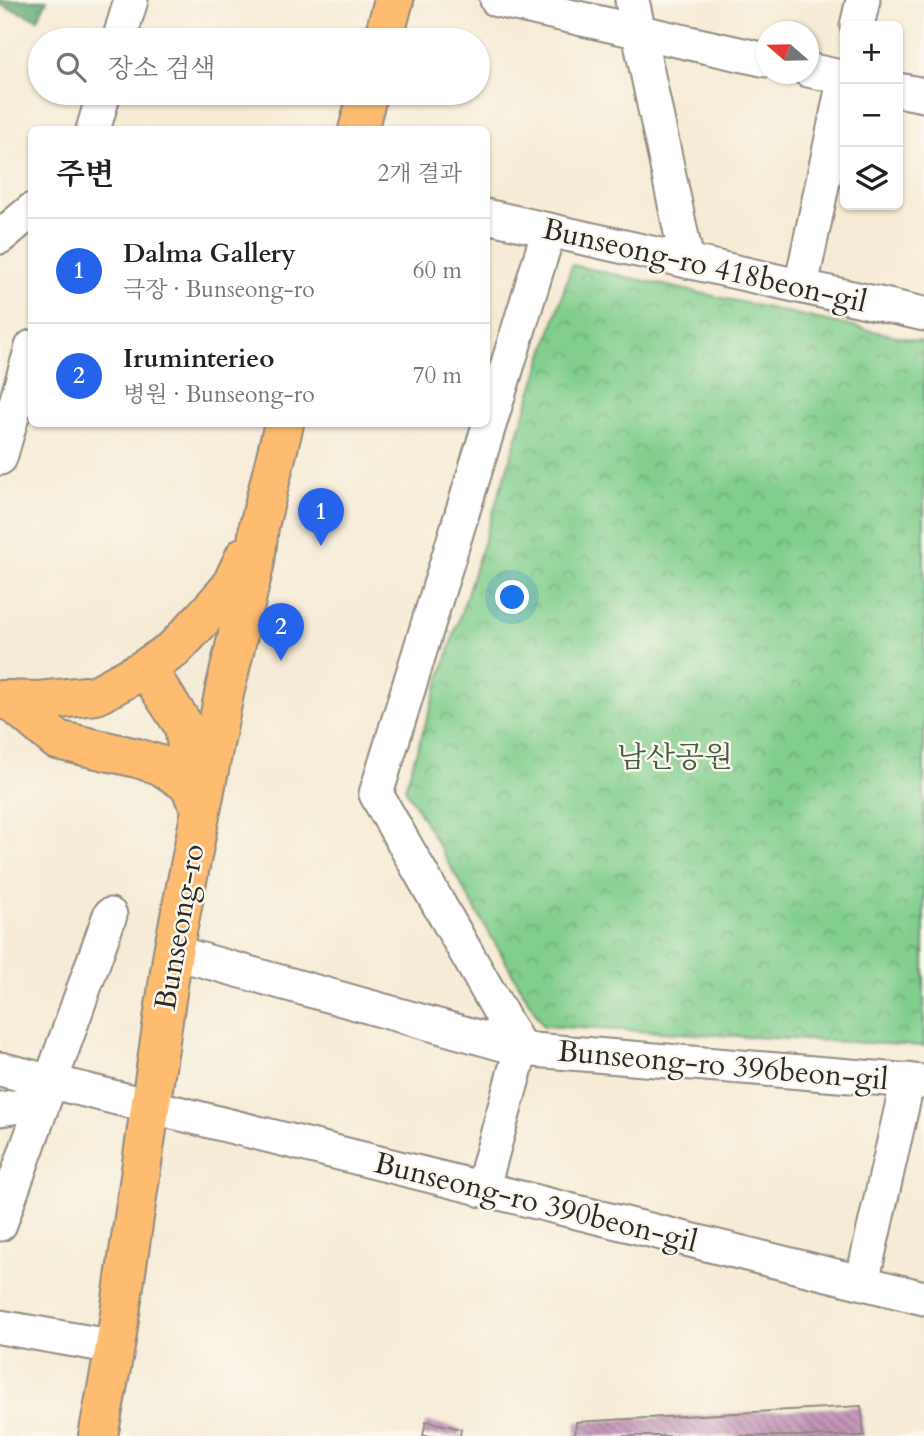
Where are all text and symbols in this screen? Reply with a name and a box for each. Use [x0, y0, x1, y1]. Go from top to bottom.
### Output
north arrow [756, 21, 819, 84]
map controls [840, 21, 903, 210]
button: + [840, 21, 903, 84]
search box [28, 28, 490, 105]
icon: search [52, 48, 90, 86]
text: 장소 검색 [108, 51, 215, 86]
button: − [840, 84, 903, 147]
button: layers [840, 147, 903, 210]
text: 주변 [56, 154, 114, 195]
text: 2개 결과 [377, 158, 462, 189]
street label: Bunseong-ro 418beon-gil [539, 208, 871, 323]
text: Dalma Gallery [123, 236, 296, 271]
text: 1 [73, 255, 85, 286]
text: 60 m [413, 255, 462, 286]
text: 극장 · Bunseong-ro [123, 274, 315, 305]
text: Iruminterieo [123, 341, 274, 376]
text: 2 [73, 360, 85, 391]
text: 70 m [413, 360, 462, 391]
text: 병원 · Bunseong-ro [123, 379, 315, 410]
pin: 1 [298, 488, 344, 546]
your location [495, 580, 529, 614]
pin: 2 [258, 603, 304, 661]
park label: 남산공원 [617, 737, 733, 778]
street label: Bunseong-ro [145, 841, 214, 1013]
street label: Bunseong-ro 396beon-gil [556, 1031, 890, 1100]
street label: Bunseong-ro 390beon-gil [370, 1142, 702, 1263]

